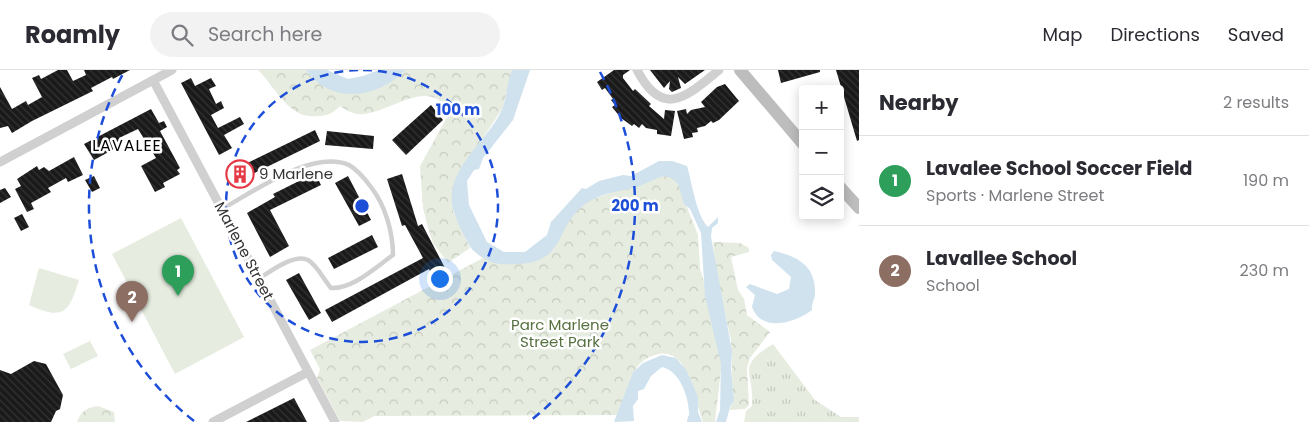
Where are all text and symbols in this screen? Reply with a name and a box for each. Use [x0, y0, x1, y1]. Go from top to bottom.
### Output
search box [150, 12, 500, 57]
text: Roamly [25, 18, 120, 51]
icon: search [168, 21, 196, 49]
text: Search here [208, 21, 322, 48]
text: Map [1043, 22, 1082, 47]
text: Directions [1110, 22, 1200, 47]
text: Saved [1228, 22, 1284, 47]
map controls [799, 85, 844, 220]
button: + [799, 85, 844, 130]
text: Nearby [879, 88, 959, 117]
text: 2 results [1223, 91, 1289, 114]
text: 100 m [436, 99, 480, 120]
button: − [799, 130, 844, 175]
district label: LAVALEE [92, 134, 162, 157]
text: Lavalee School Soccer Field [926, 155, 1192, 182]
building icon: 9 Marlene [225, 159, 255, 189]
place label: 9 Marlene [259, 163, 333, 184]
text: 1 [892, 169, 898, 192]
text: 190 m [1243, 169, 1289, 192]
button: layers [799, 175, 844, 220]
text: Sports · Marlene Street [926, 184, 1104, 207]
text: 200 m [611, 195, 659, 216]
centre of rings [353, 197, 371, 215]
street label: Marlene Street [210, 198, 279, 304]
text: Lavallee School [926, 245, 1077, 272]
pin: 1 [162, 255, 194, 296]
text: 2 [890, 259, 900, 282]
text: 230 m [1240, 259, 1289, 282]
your location [427, 266, 453, 292]
text: School [926, 274, 980, 297]
pin: 2 [116, 281, 148, 322]
park label: Parc Marlene Street Park [511, 314, 609, 352]

